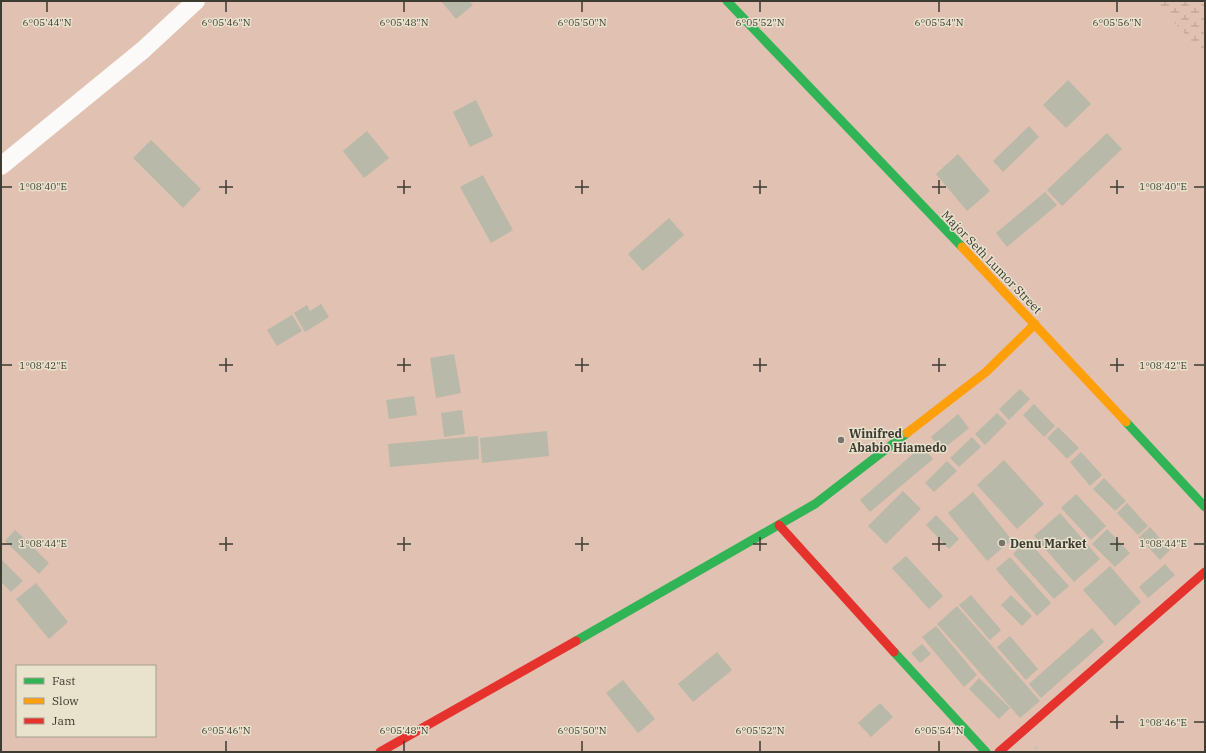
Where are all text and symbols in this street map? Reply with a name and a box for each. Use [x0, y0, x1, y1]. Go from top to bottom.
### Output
text: 6°05'44"N [23, 16, 72, 29]
text: 6°05'46"N [202, 16, 251, 29]
text: 6°05'48"N [380, 16, 429, 29]
text: 6°05'50"N [558, 16, 607, 29]
text: 6°05'52"N [736, 16, 785, 29]
text: 6°05'54"N [915, 16, 964, 29]
text: 6°05'56"N [1093, 16, 1142, 29]
text: 1°08'40"E [19, 180, 67, 193]
text: 1°08'40"E [1139, 180, 1187, 193]
street label: Major Seth Lumor Street [939, 207, 1045, 317]
text: 1°08'42"E [19, 359, 67, 372]
text: 1°08'42"E [1139, 359, 1187, 372]
place label: Winifred Ababio Hiamedo [849, 426, 947, 455]
marker: Winifred Ababio Hiamedo [836, 435, 846, 445]
place label: Denu Market [1010, 536, 1087, 551]
text: 1°08'44"E [19, 537, 67, 550]
text: 1°08'44"E [1139, 537, 1187, 550]
marker: Denu Market [997, 538, 1007, 548]
legend [16, 665, 156, 737]
text: Fast [52, 673, 76, 688]
text: Slow [52, 693, 79, 708]
text: Jam [52, 713, 76, 728]
text: 1°08'46"E [1139, 716, 1187, 729]
text: 6°05'46"N [202, 724, 251, 737]
text: 6°05'48"N [380, 724, 429, 737]
text: 6°05'50"N [558, 724, 607, 737]
text: 6°05'52"N [736, 724, 785, 737]
text: 6°05'54"N [915, 724, 964, 737]

